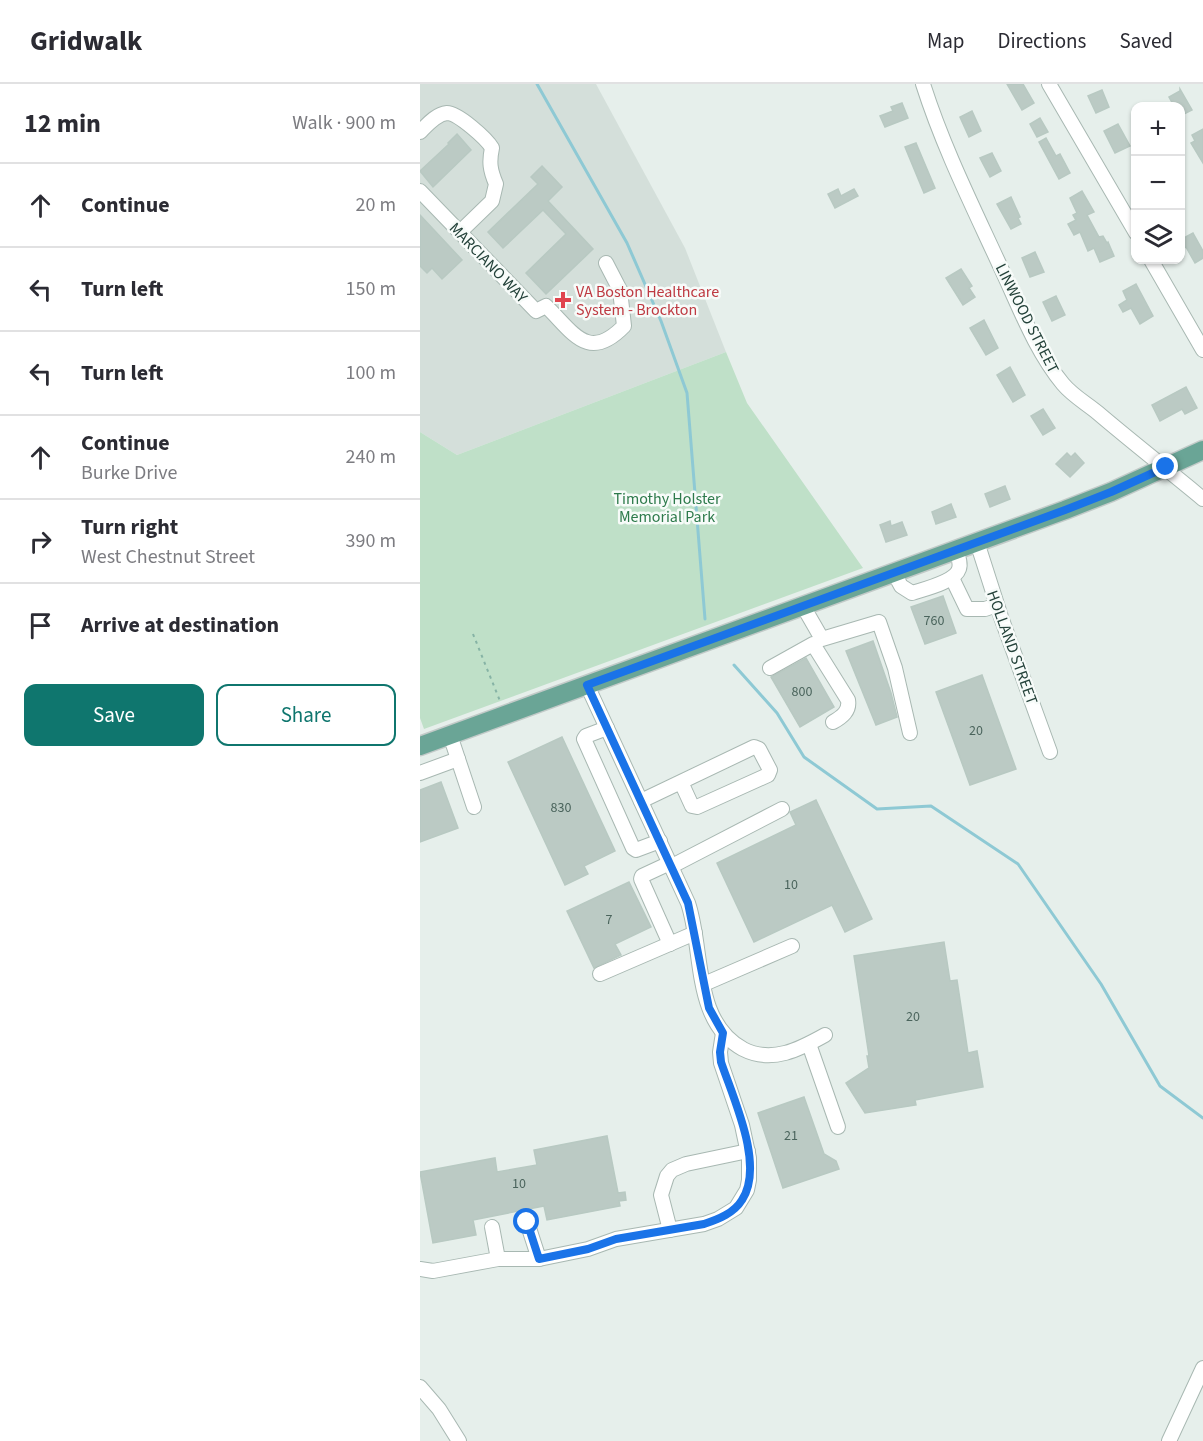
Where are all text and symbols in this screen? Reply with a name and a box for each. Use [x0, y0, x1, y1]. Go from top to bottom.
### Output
text: Gridwalk [30, 21, 142, 61]
text: Map [927, 26, 965, 56]
text: Directions [998, 26, 1086, 56]
text: Saved [1119, 26, 1173, 56]
map controls [1131, 102, 1185, 264]
button: + [1131, 102, 1185, 156]
text: 12 min [24, 105, 101, 142]
text: Walk · 900 m [292, 109, 396, 137]
button: − [1131, 156, 1185, 210]
icon: ahead [24, 189, 57, 222]
text: Continue [81, 189, 170, 221]
text: 20 m [356, 191, 396, 219]
button: layers [1131, 210, 1185, 264]
street label: MARCIANO WAY [444, 218, 533, 308]
street label: LINWOOD STREET [990, 260, 1064, 377]
icon: left [24, 273, 57, 306]
text: Turn left [81, 273, 163, 305]
text: 150 m [346, 275, 396, 303]
place label: VA Boston Healthcare System - Brockton [576, 281, 719, 321]
marker: VA Boston Healthcare System - Brockton [554, 291, 572, 309]
icon: left [24, 357, 57, 390]
text: Turn left [81, 357, 163, 389]
text: 100 m [346, 359, 396, 387]
text: Continue [81, 427, 170, 459]
icon: ahead [24, 441, 57, 474]
text: 240 m [346, 443, 396, 471]
route end [1152, 453, 1178, 479]
text: Burke Drive [81, 459, 177, 487]
park label: Timothy Holster Memorial Park [613, 488, 721, 528]
text: Turn right [81, 511, 178, 543]
icon: right [24, 525, 57, 558]
text: 390 m [346, 527, 396, 555]
text: West Chestnut Street [81, 543, 255, 571]
street label: HOLLAND STREET [981, 587, 1043, 708]
icon: arrive [24, 609, 57, 642]
text: Arrive at destination [81, 609, 279, 641]
house number: 760 [924, 611, 944, 631]
house number: 800 [792, 682, 812, 702]
button: Save [24, 684, 204, 746]
button: Share [216, 684, 396, 746]
house number: 20 [969, 721, 983, 741]
house number: 830 [551, 798, 571, 818]
house number: 10 [784, 875, 798, 895]
house number: 7 [606, 910, 613, 930]
house number: 20 [906, 1007, 920, 1027]
house number: 21 [784, 1126, 798, 1146]
house number: 10 [512, 1174, 526, 1194]
route start [513, 1208, 539, 1234]

